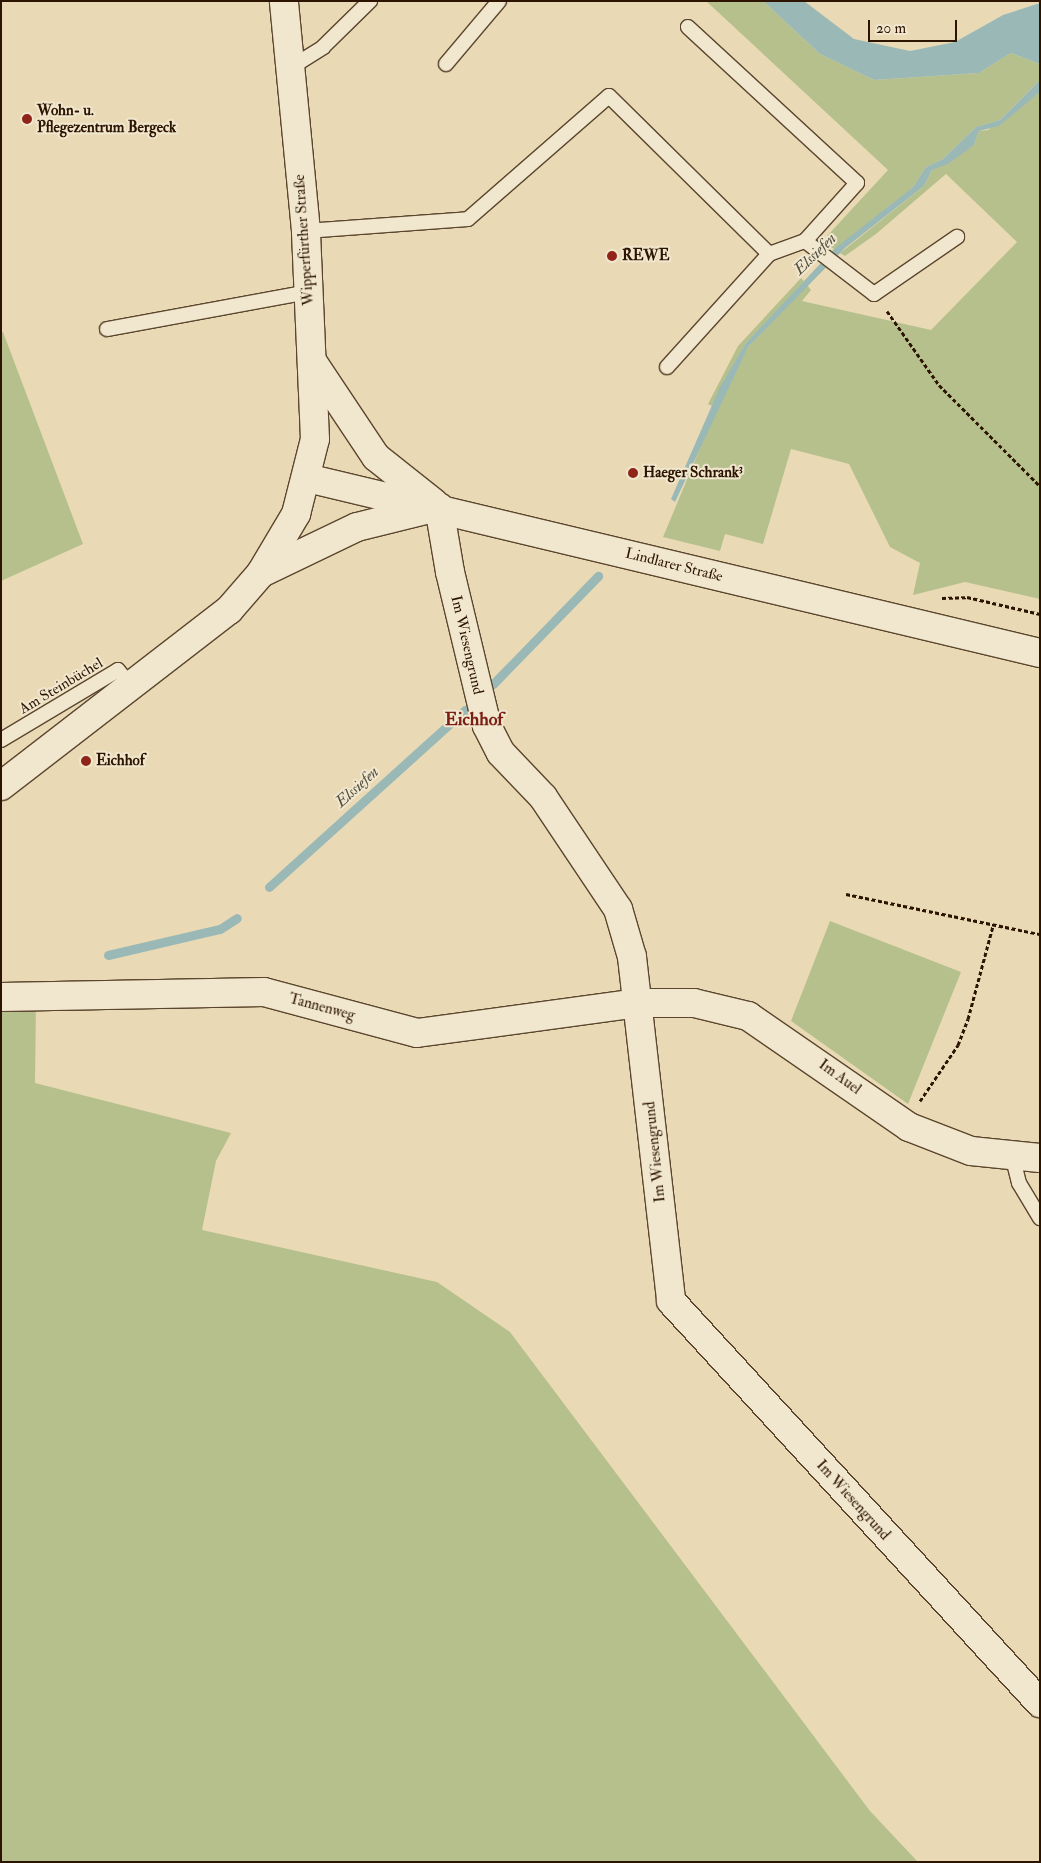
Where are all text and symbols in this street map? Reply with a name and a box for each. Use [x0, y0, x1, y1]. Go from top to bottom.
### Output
scale bar [871, 10, 960, 42]
text: 20 m [876, 19, 906, 38]
place label: Wohn- u. Pflegezentrum Bergeck [37, 101, 176, 136]
marker: Wohn- u. Pflegezentrum Bergeck [21, 113, 33, 125]
street label: Wipperfürther Straße [290, 174, 318, 306]
water label: Elssiefen [790, 229, 840, 279]
place label: REWE [622, 247, 670, 265]
marker: REWE [606, 250, 618, 262]
place label: Haeger Schrank³ [643, 464, 743, 482]
marker: Haeger Schrank³ [627, 467, 639, 479]
street label: Lindlarer Straße [623, 544, 725, 586]
street label: Im Wiesengrund [447, 594, 487, 696]
street label: Am Steinbüchel [16, 654, 106, 718]
district label: Eichhof [445, 709, 503, 731]
place label: Eichhof [96, 752, 145, 770]
marker: Eichhof [80, 755, 92, 767]
water label: Elssiefen [331, 763, 383, 811]
street label: Tannenweg [287, 990, 357, 1024]
street label: Im Auel [815, 1056, 865, 1098]
street label: Im Wiesengrund [641, 1101, 669, 1203]
street label: Im Wiesengrund [812, 1456, 894, 1544]

